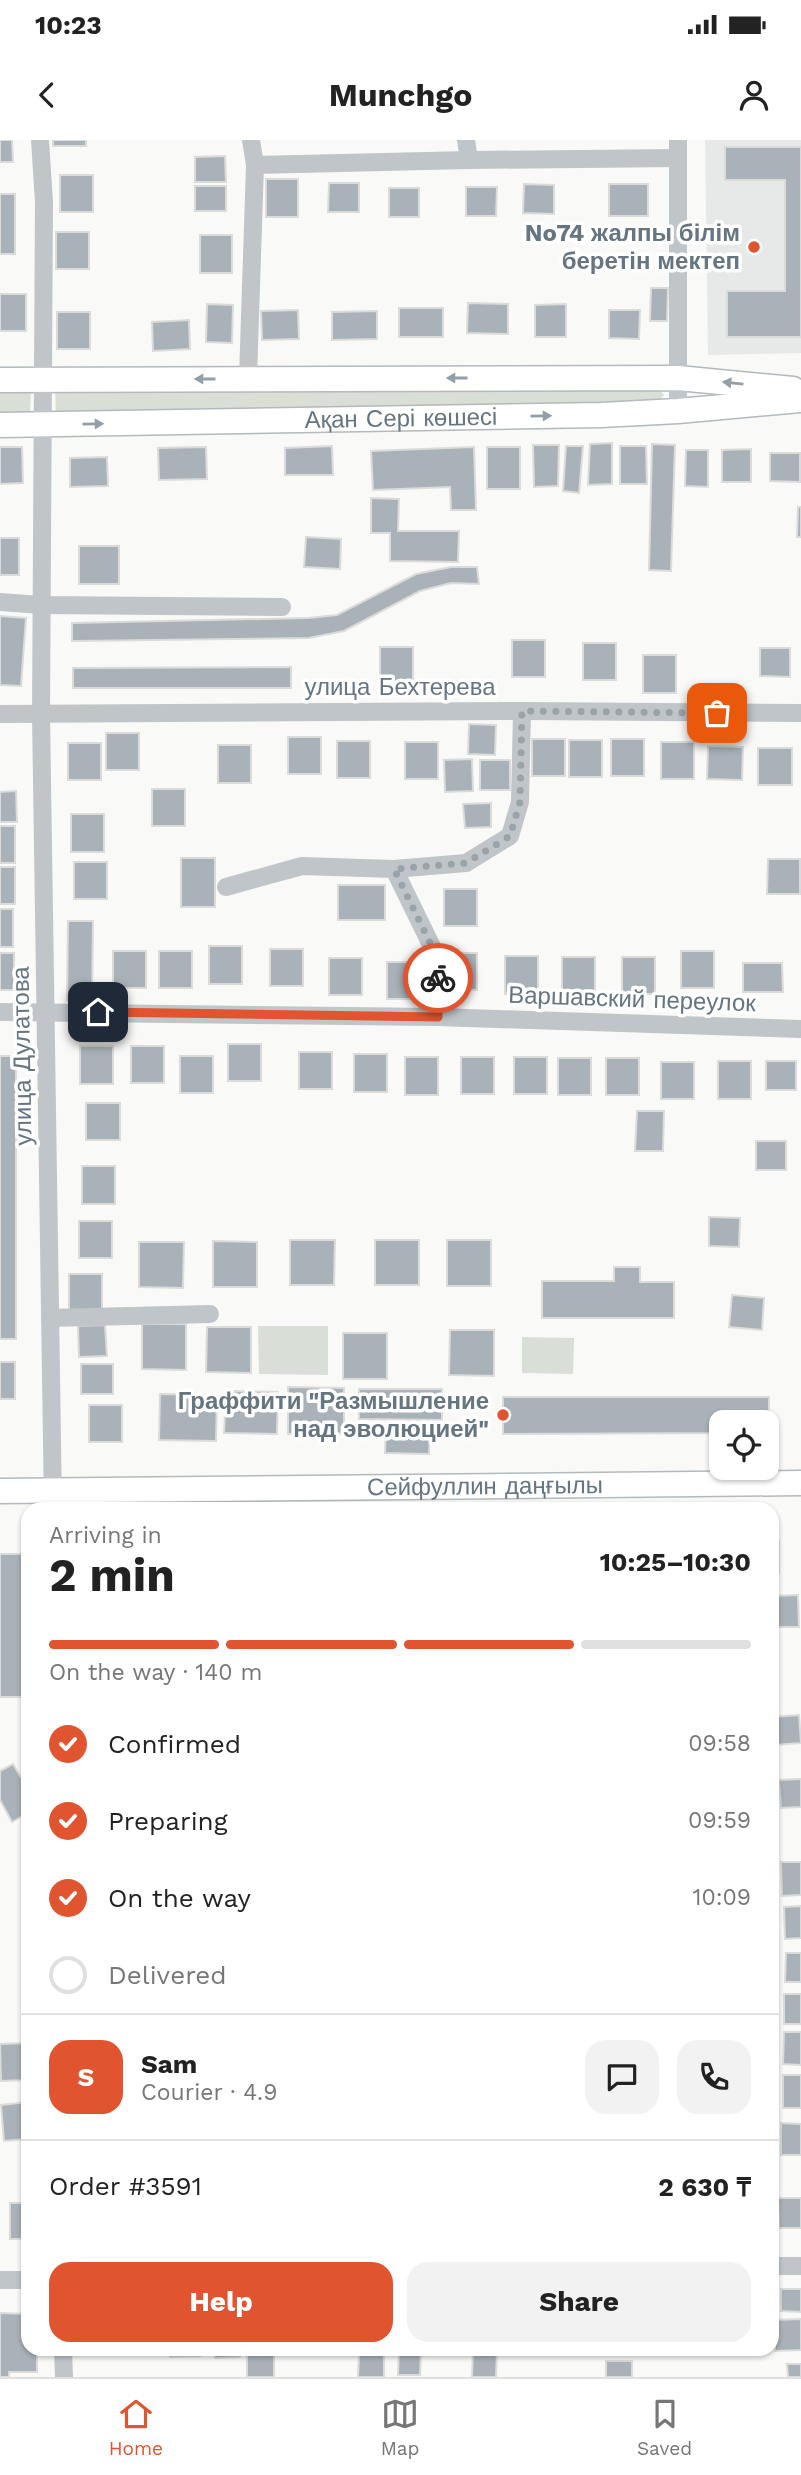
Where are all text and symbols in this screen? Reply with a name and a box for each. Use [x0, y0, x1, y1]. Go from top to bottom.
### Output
text: 10:23 [35, 10, 102, 40]
icon: back [28, 76, 66, 114]
text: Munchgo [329, 76, 472, 114]
icon: person [735, 76, 773, 114]
place label: No74 жалпы білім беретін мектеп [525, 219, 740, 275]
marker: No74 жалпы білім беретін мектеп [746, 239, 762, 255]
one-way arrow [446, 372, 468, 384]
one-way arrow [194, 373, 216, 384]
one-way arrow [722, 378, 744, 389]
street label: Ақан Сері көшесі [304, 403, 498, 434]
one-way arrow [530, 410, 552, 422]
one-way arrow [82, 418, 104, 429]
street label: улица Бехтерева [304, 673, 496, 701]
pin [687, 683, 747, 743]
icon: bag [698, 694, 736, 732]
courier [403, 943, 473, 1013]
icon: bike [419, 959, 457, 997]
street label: улица Дулатова [6, 966, 38, 1146]
street label: Варшавский переулок [508, 981, 757, 1017]
pin [68, 982, 128, 1042]
icon: home [79, 993, 117, 1031]
place label: Граффити "Размышление над эволюцией" [178, 1387, 489, 1443]
marker: Граффити "Размышление над эволюцией" [495, 1407, 511, 1423]
map controls [709, 1410, 779, 1480]
button: locate [709, 1410, 779, 1480]
street label: Сейфуллин даңғылы [367, 1471, 603, 1501]
text: Arriving in [49, 1522, 162, 1549]
text: 10:25–10:30 [600, 1547, 751, 1577]
text: 2 min [49, 1548, 175, 1602]
text: On the way · 140 m [49, 1659, 262, 1686]
icon: check [49, 1725, 87, 1763]
text: Confirmed [108, 1729, 241, 1759]
text: 09:58 [688, 1730, 751, 1757]
icon: check [49, 1802, 87, 1840]
text: Preparing [108, 1806, 228, 1836]
text: 09:59 [688, 1807, 751, 1834]
icon: check [49, 1879, 87, 1917]
text: On the way [108, 1883, 251, 1913]
text: 10:09 [692, 1884, 751, 1911]
text: Delivered [108, 1960, 227, 1990]
button: chat [585, 2040, 659, 2114]
button: phone [677, 2040, 751, 2114]
text: Sam [141, 2049, 197, 2079]
text: S [78, 2062, 94, 2092]
text: Courier · 4.9 [141, 2079, 277, 2106]
text: Order #3591 [49, 2171, 202, 2201]
text: 2 630 ₸ [658, 2172, 751, 2202]
button: Help [49, 2262, 393, 2342]
button: Share [407, 2262, 751, 2342]
tab: Home [109, 2395, 163, 2460]
tab: Map [381, 2395, 419, 2460]
tab: Saved [637, 2395, 692, 2460]

